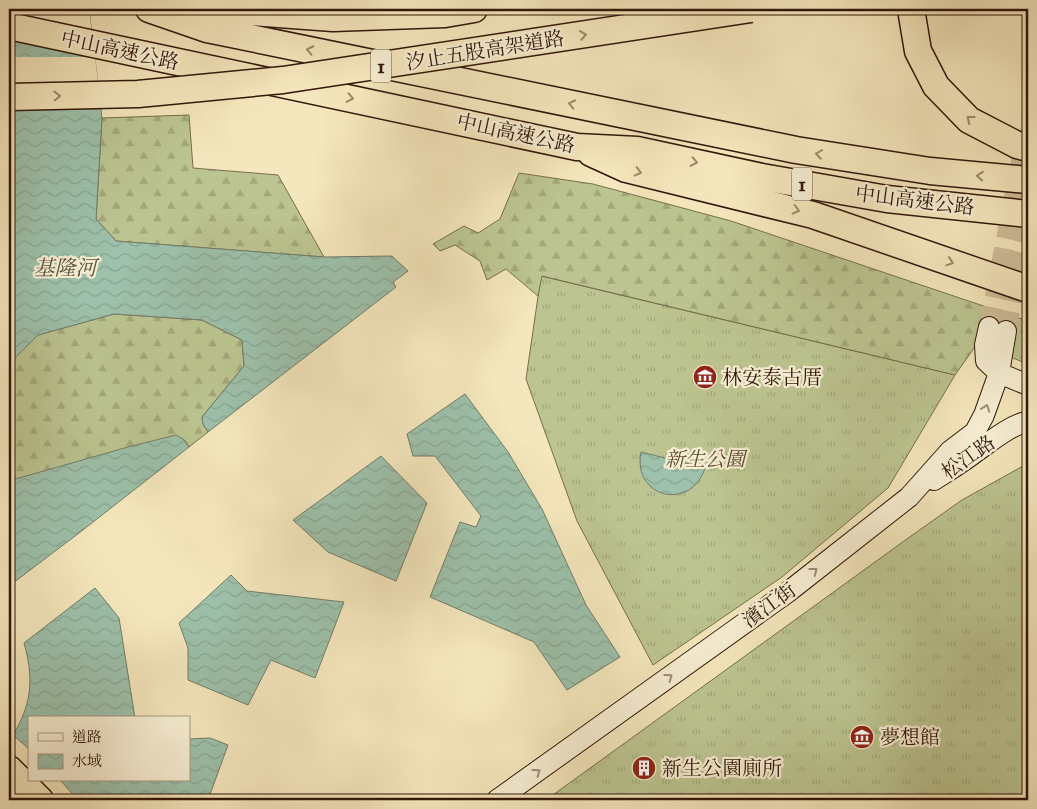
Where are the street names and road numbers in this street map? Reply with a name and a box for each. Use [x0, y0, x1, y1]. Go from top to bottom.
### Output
street label: 中山高速公路 [59, 26, 181, 74]
street label: 汐止五股高架道路 [404, 26, 566, 74]
road number: 1 [371, 49, 391, 82]
street label: 中山高速公路 [455, 109, 577, 157]
road number: 1 [792, 168, 812, 200]
street label: 中山高速公路 [854, 181, 976, 219]
street label: 松江路 [937, 430, 999, 484]
street label: 濱江街 [738, 578, 800, 632]

